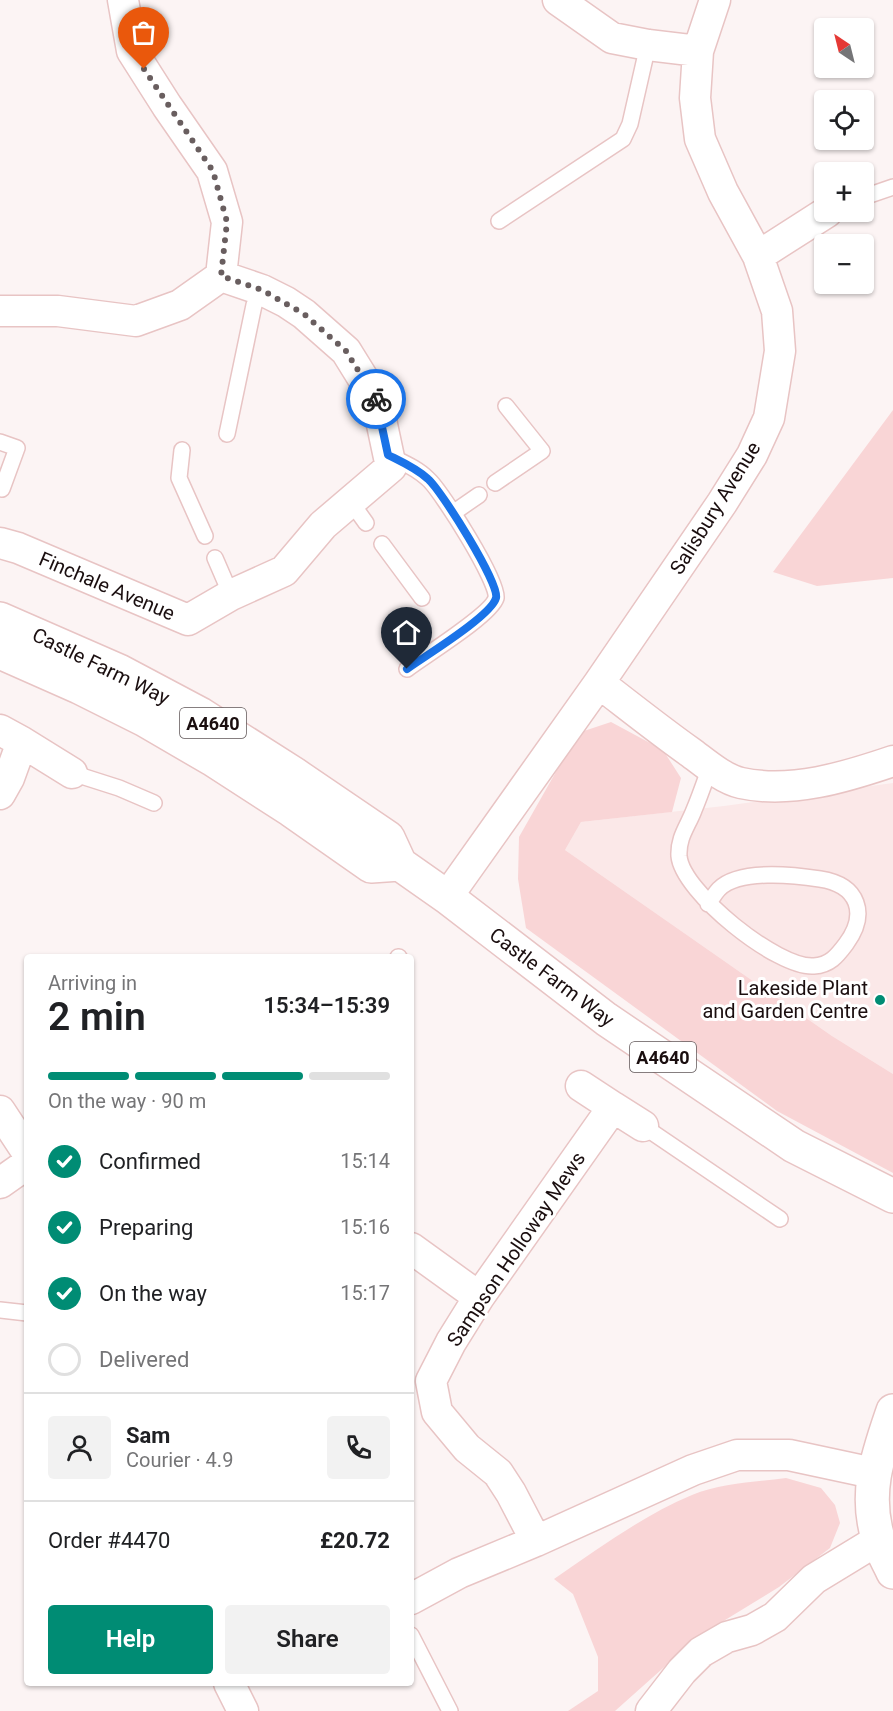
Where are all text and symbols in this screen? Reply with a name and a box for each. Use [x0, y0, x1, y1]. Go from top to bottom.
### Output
pin [118, 7, 169, 69]
icon: bag [127, 16, 160, 49]
north arrow [814, 18, 874, 78]
map controls [814, 18, 874, 294]
button: locate [814, 90, 874, 150]
button: + [814, 162, 874, 222]
button: − [814, 234, 874, 294]
courier [346, 369, 406, 429]
icon: bike [360, 383, 393, 416]
street label: Salisbury Avenue [665, 437, 765, 579]
street label: Finchale Avenue [36, 547, 178, 625]
pin [381, 607, 432, 669]
icon: home [390, 616, 423, 649]
street label: Castle Farm Way [28, 622, 174, 710]
road number: A4640 [180, 708, 246, 738]
street label: Castle Farm Way [485, 922, 619, 1032]
text: Arriving in [48, 971, 137, 995]
place label: Lakeside Plant and Garden Centre [702, 976, 868, 1023]
text: 15:34–15:39 [263, 993, 390, 1018]
marker: Lakeside Plant and Garden Centre [873, 993, 887, 1007]
text: 2 min [48, 994, 146, 1040]
road number: A4640 [630, 1042, 696, 1072]
text: On the way · 90 m [48, 1089, 206, 1113]
icon: check [48, 1145, 81, 1178]
street label: Sampson Holloway Mews [442, 1147, 590, 1351]
text: Confirmed [99, 1149, 201, 1174]
text: 15:14 [340, 1149, 390, 1173]
icon: check [48, 1211, 81, 1244]
text: Preparing [99, 1215, 193, 1240]
text: 15:16 [340, 1215, 390, 1239]
icon: check [48, 1277, 81, 1310]
text: On the way [99, 1281, 207, 1306]
text: 15:17 [340, 1281, 390, 1305]
text: Delivered [99, 1347, 189, 1372]
button: person [48, 1416, 111, 1479]
button: phone [327, 1416, 390, 1479]
text: Sam [126, 1423, 170, 1448]
text: Courier · 4.9 [126, 1448, 233, 1472]
text: Order #4470 [48, 1528, 170, 1553]
text: £20.72 [320, 1528, 390, 1553]
button: Help [48, 1605, 213, 1674]
button: Share [225, 1605, 390, 1674]

